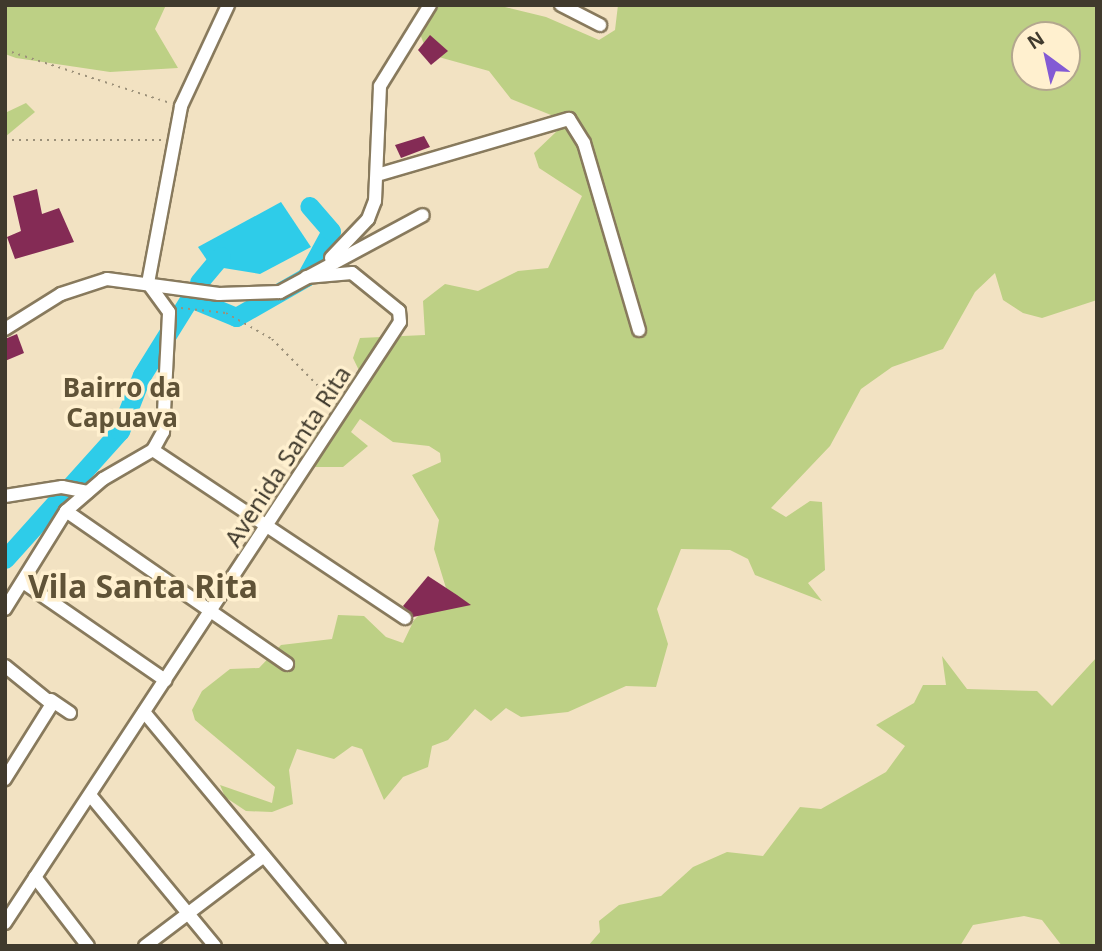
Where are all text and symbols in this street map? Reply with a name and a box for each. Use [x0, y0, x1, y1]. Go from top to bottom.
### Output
north arrow [1011, 21, 1081, 91]
text: N [1022, 25, 1049, 55]
street label: Avenida Santa Rita [218, 360, 356, 552]
district label: Bairro da Capuava [63, 372, 181, 434]
district label: Vila Santa Rita [28, 567, 258, 605]

